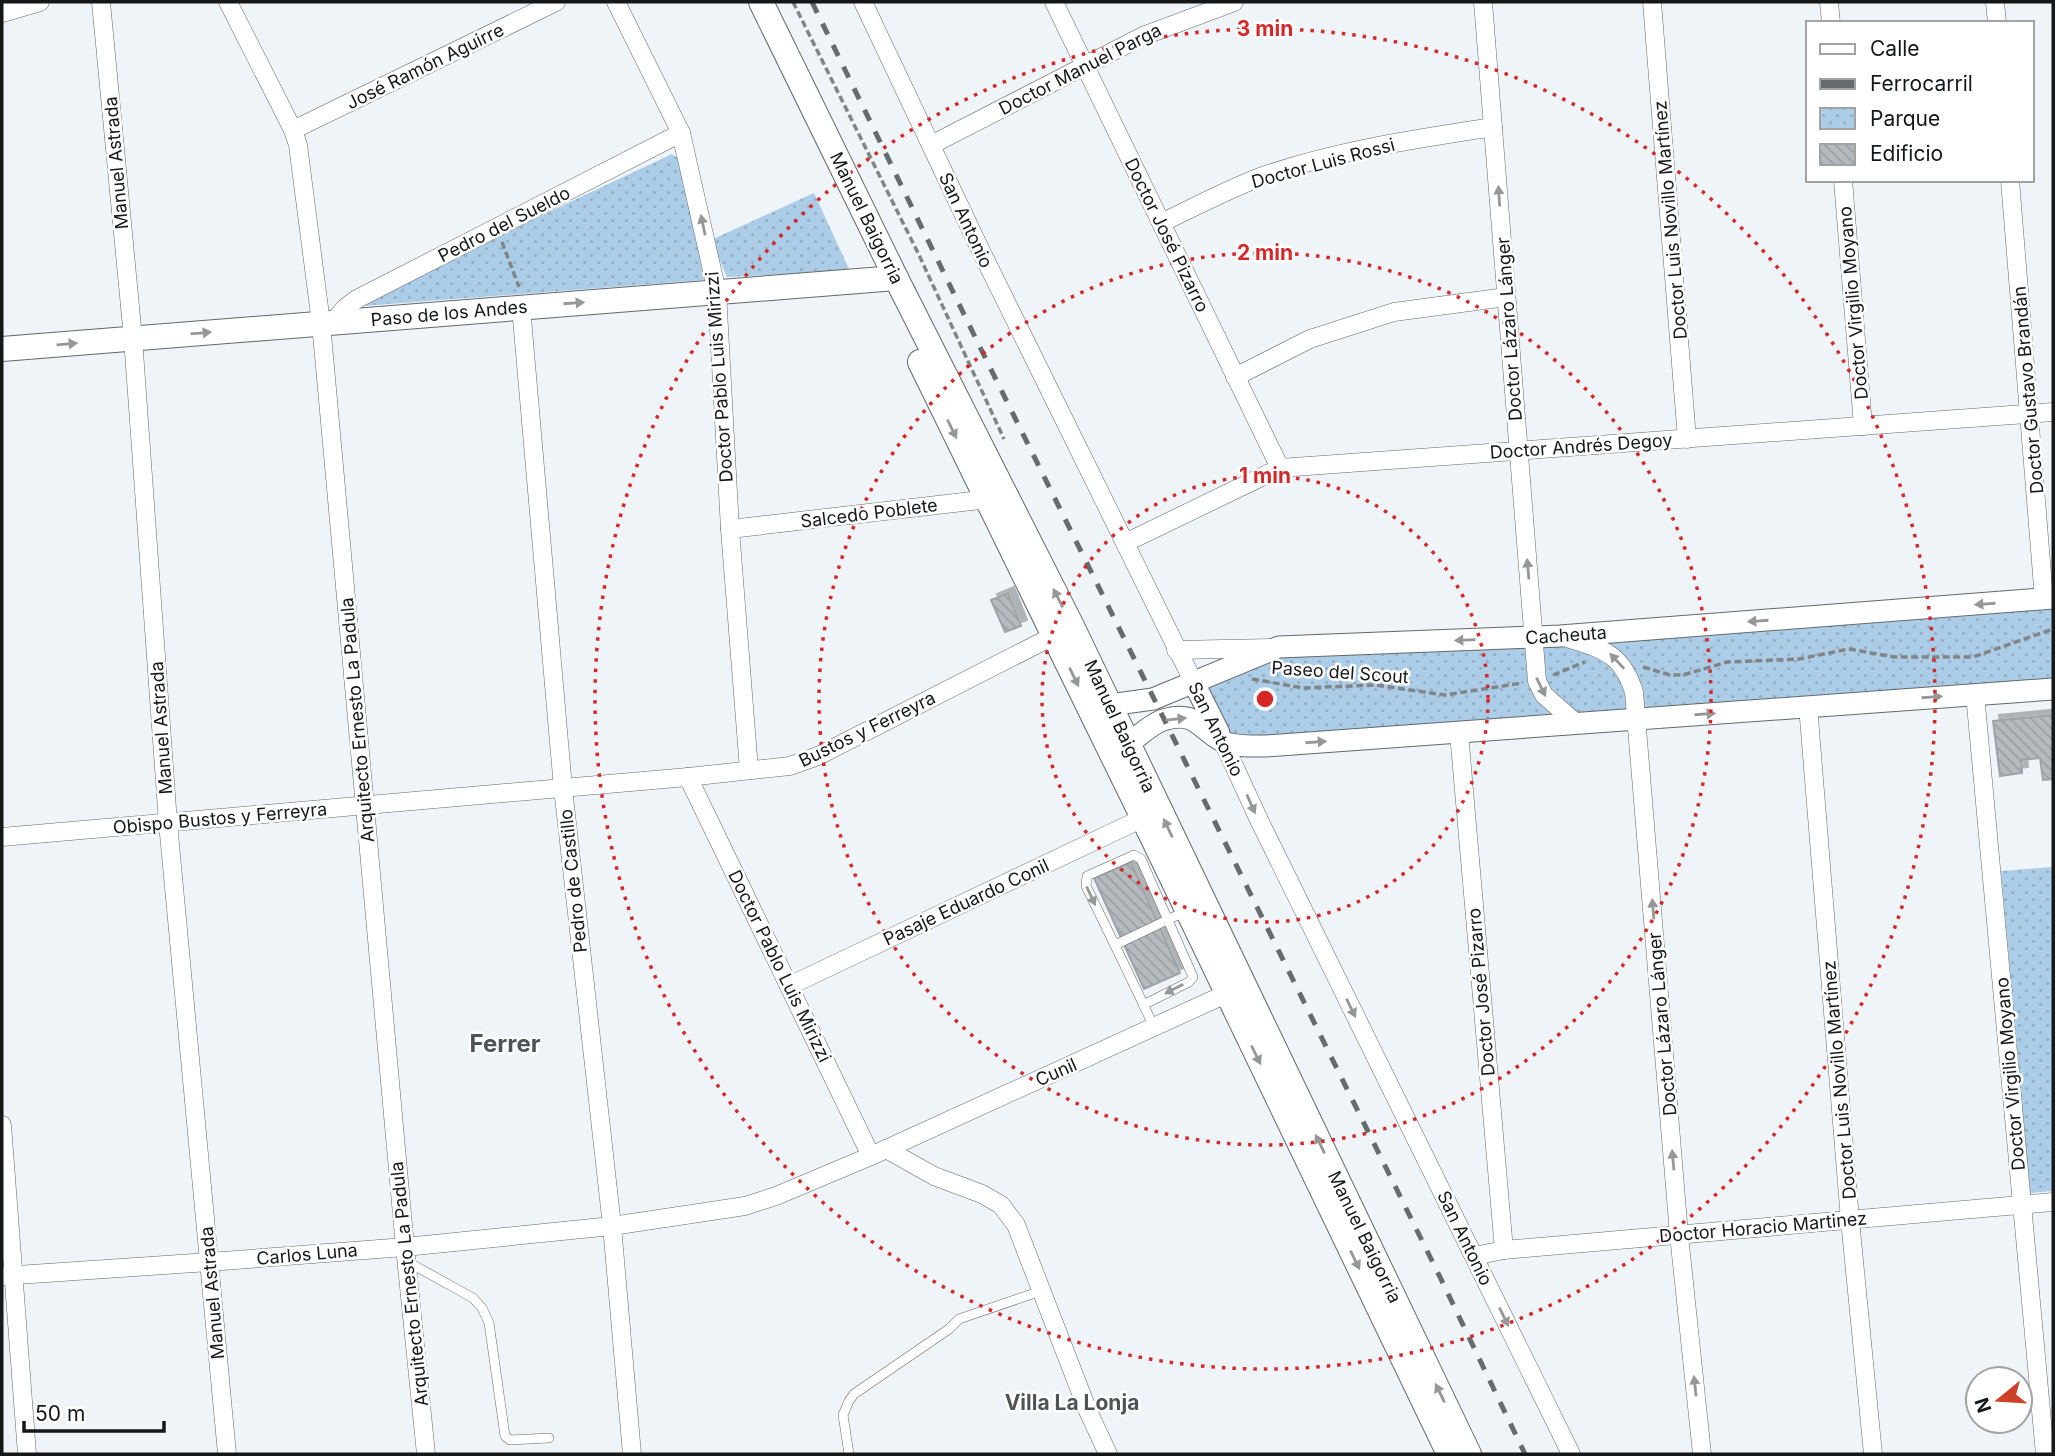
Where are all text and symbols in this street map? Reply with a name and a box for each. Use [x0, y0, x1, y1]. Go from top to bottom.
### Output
text: 3 min [1237, 16, 1293, 41]
street label: José Ramón Aguirre [343, 19, 507, 113]
street label: Doctor Manuel Parga [995, 19, 1165, 119]
legend [1806, 21, 2034, 182]
text: Calle [1870, 36, 1920, 61]
text: Ferrocarril [1870, 71, 1973, 96]
street label: Manuel Astrada [100, 96, 132, 230]
street label: Doctor Luis Novillo Martínez [1649, 100, 1691, 340]
text: Parque [1870, 106, 1940, 131]
street label: Doctor Luis Rossi [1249, 134, 1397, 192]
text: Edificio [1870, 141, 1943, 166]
street label: Manuel Baigorria [826, 149, 908, 287]
street label: Doctor José Pizarro [1121, 155, 1213, 315]
street label: San Antonio [935, 169, 997, 271]
street label: Pedro del Sueldo [435, 182, 573, 266]
one-way arrow [1493, 185, 1504, 207]
street label: Doctor Virgilio Moyano [1834, 206, 1872, 400]
one-way arrow [697, 214, 708, 236]
street label: Doctor Lázaro Lánger [1492, 236, 1526, 422]
text: 2 min [1237, 240, 1293, 265]
street label: Doctor Pablo Luis Mirizzi [701, 271, 737, 483]
street label: Doctor Gustavo Brandán [2008, 285, 2048, 495]
street label: Paso de los Andes [370, 296, 528, 330]
one-way arrow [563, 297, 585, 308]
one-way arrow [190, 327, 212, 338]
one-way arrow [56, 338, 78, 349]
one-way arrow [947, 419, 958, 439]
street label: Doctor Andrés Degoy [1489, 429, 1673, 463]
text: 1 min [1239, 463, 1291, 488]
street label: Salcedo Poblete [799, 494, 939, 532]
one-way arrow [1522, 558, 1533, 580]
one-way arrow [1053, 588, 1064, 608]
street label: Arquitecto Ernesto La Padula [336, 596, 378, 844]
one-way arrow [1974, 599, 1996, 610]
one-way arrow [1747, 616, 1769, 627]
street label: Cacheuta [1525, 622, 1607, 648]
one-way arrow [1454, 635, 1476, 646]
one-way arrow [1609, 653, 1625, 670]
street label: Manuel Baigorria [1080, 656, 1160, 796]
street label: Paseo del Scout [1271, 657, 1409, 687]
street label: Manuel Astrada [146, 661, 176, 795]
one-way arrow [1068, 667, 1079, 687]
one-way arrow [1536, 677, 1547, 697]
street label: San Antonio [1184, 678, 1248, 780]
street label: Bustos y Ferreyra [795, 687, 939, 771]
centre of rings [1253, 687, 1277, 711]
one-way arrow [1921, 691, 1943, 702]
one-way arrow [1694, 708, 1716, 719]
one-way arrow [1165, 713, 1187, 724]
one-way arrow [1305, 737, 1327, 748]
one-way arrow [1245, 794, 1257, 814]
street label: Obispo Bustos y Ferreyra [112, 798, 328, 838]
street label: Pedro de Castillo [555, 808, 591, 954]
one-way arrow [1162, 818, 1174, 838]
street label: Pasaje Eduardo Conil [880, 854, 1052, 950]
street label: Doctor Pablo Luis Mirizzi [724, 866, 836, 1066]
one-way arrow [1086, 886, 1097, 906]
one-way arrow [1647, 898, 1658, 920]
street label: Doctor José Pizarro [1463, 907, 1499, 1077]
street label: Doctor Lázaro Lánger [1643, 931, 1680, 1117]
street label: Doctor Luis Novillo Martínez [1818, 960, 1860, 1200]
street label: Doctor Virgilio Moyano [1991, 977, 2029, 1171]
one-way arrow [1164, 984, 1184, 995]
one-way arrow [1346, 998, 1357, 1018]
district label: Ferrer [470, 1029, 541, 1058]
one-way arrow [1250, 1045, 1262, 1065]
street label: Cunil [1032, 1054, 1080, 1090]
one-way arrow [1314, 1134, 1326, 1154]
one-way arrow [1667, 1149, 1678, 1171]
street label: Arquitecto Ernesto La Padula [386, 1161, 432, 1407]
street label: Manuel Baigorria [1324, 1168, 1406, 1306]
street label: San Antonio [1433, 1187, 1497, 1289]
street label: Doctor Horacio Martinez [1658, 1207, 1868, 1247]
street label: Manuel Astrada [196, 1226, 228, 1360]
street label: Carlos Luna [255, 1239, 359, 1269]
one-way arrow [1349, 1250, 1361, 1270]
one-way arrow [1498, 1307, 1509, 1327]
north arrow [1964, 1365, 2034, 1435]
one-way arrow [1689, 1375, 1700, 1397]
one-way arrow [1434, 1383, 1446, 1403]
scale bar [24, 1390, 164, 1434]
district label: Villa La Lonja [1005, 1390, 1139, 1415]
text: N [1970, 1395, 1996, 1416]
text: 50 m [35, 1401, 85, 1426]

